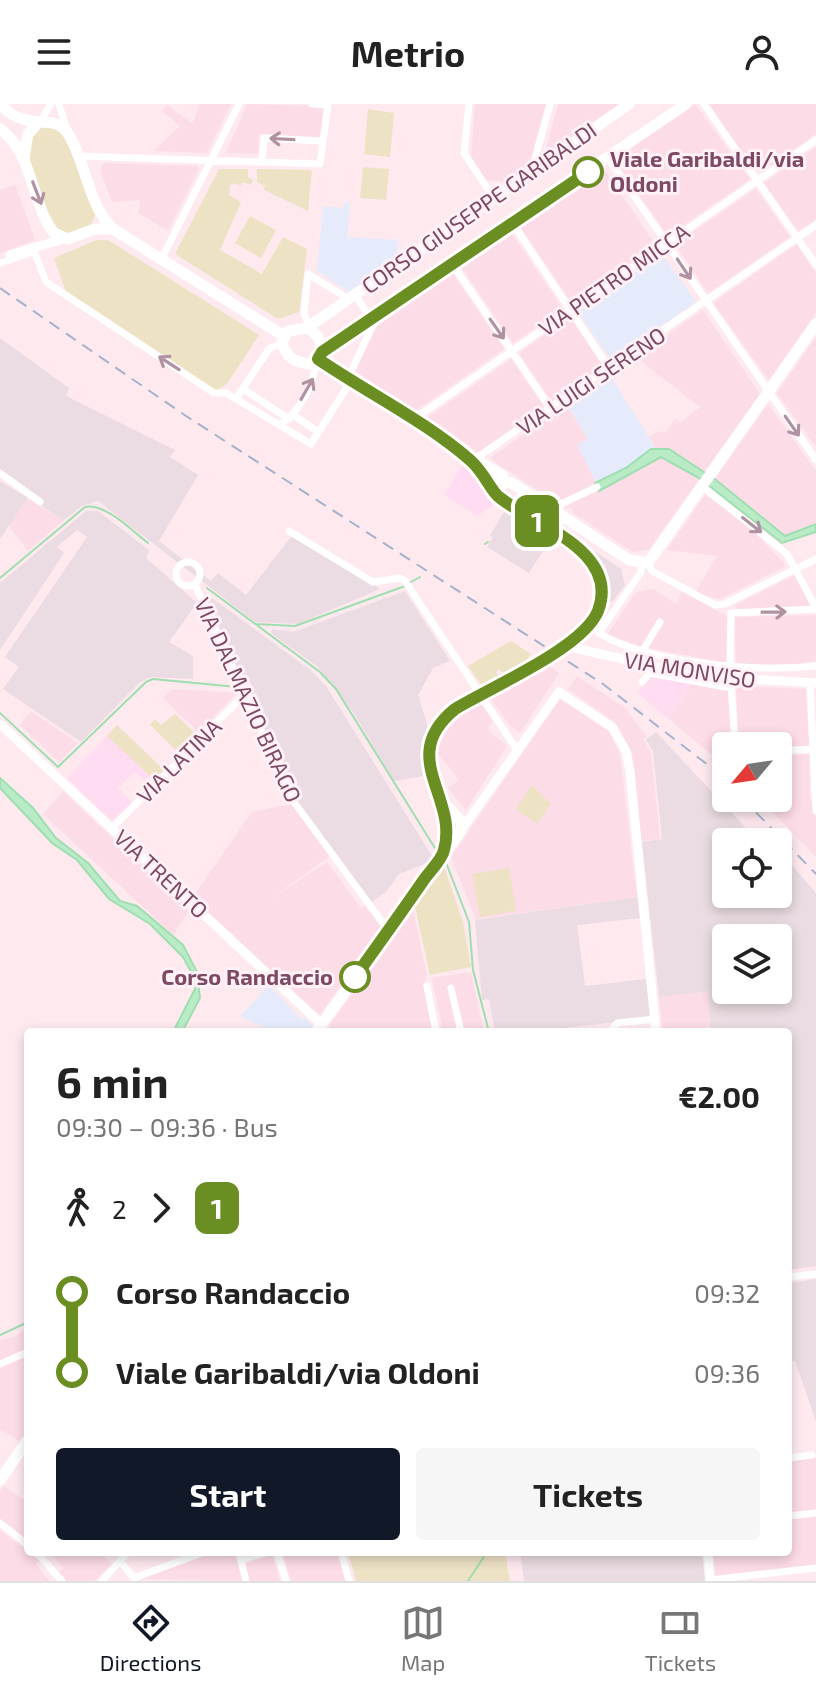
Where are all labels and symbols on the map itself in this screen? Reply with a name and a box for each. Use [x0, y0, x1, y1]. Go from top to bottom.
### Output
street label: CORSO GIUSEPPE GARIBALDI [356, 116, 601, 298]
one-way arrow [269, 131, 296, 146]
place label: Viale Garibaldi/via Oldoni [610, 145, 804, 196]
marker: Viale Garibaldi/via Oldoni [573, 157, 603, 187]
one-way arrow [31, 180, 45, 205]
street label: VIA PIETRO MICCA [533, 217, 694, 341]
one-way arrow [676, 257, 692, 279]
one-way arrow [489, 318, 505, 340]
street label: VIA LUIGI SERENO [511, 321, 670, 440]
one-way arrow [159, 355, 181, 371]
one-way arrow [299, 378, 315, 401]
one-way arrow [784, 415, 800, 437]
line badge: 1 [511, 495, 563, 547]
one-way arrow [741, 516, 762, 533]
street label: VIA DALMAZIO BIRAGO [190, 593, 308, 806]
one-way arrow [760, 605, 787, 620]
street label: VIA MONVISO [622, 646, 758, 692]
street label: VIA LATINA [131, 712, 226, 808]
north arrow [712, 732, 792, 812]
street label: VIA TRENTO [110, 823, 214, 923]
marker: Corso Randaccio [340, 962, 370, 992]
place label: Corso Randaccio [161, 963, 333, 989]

